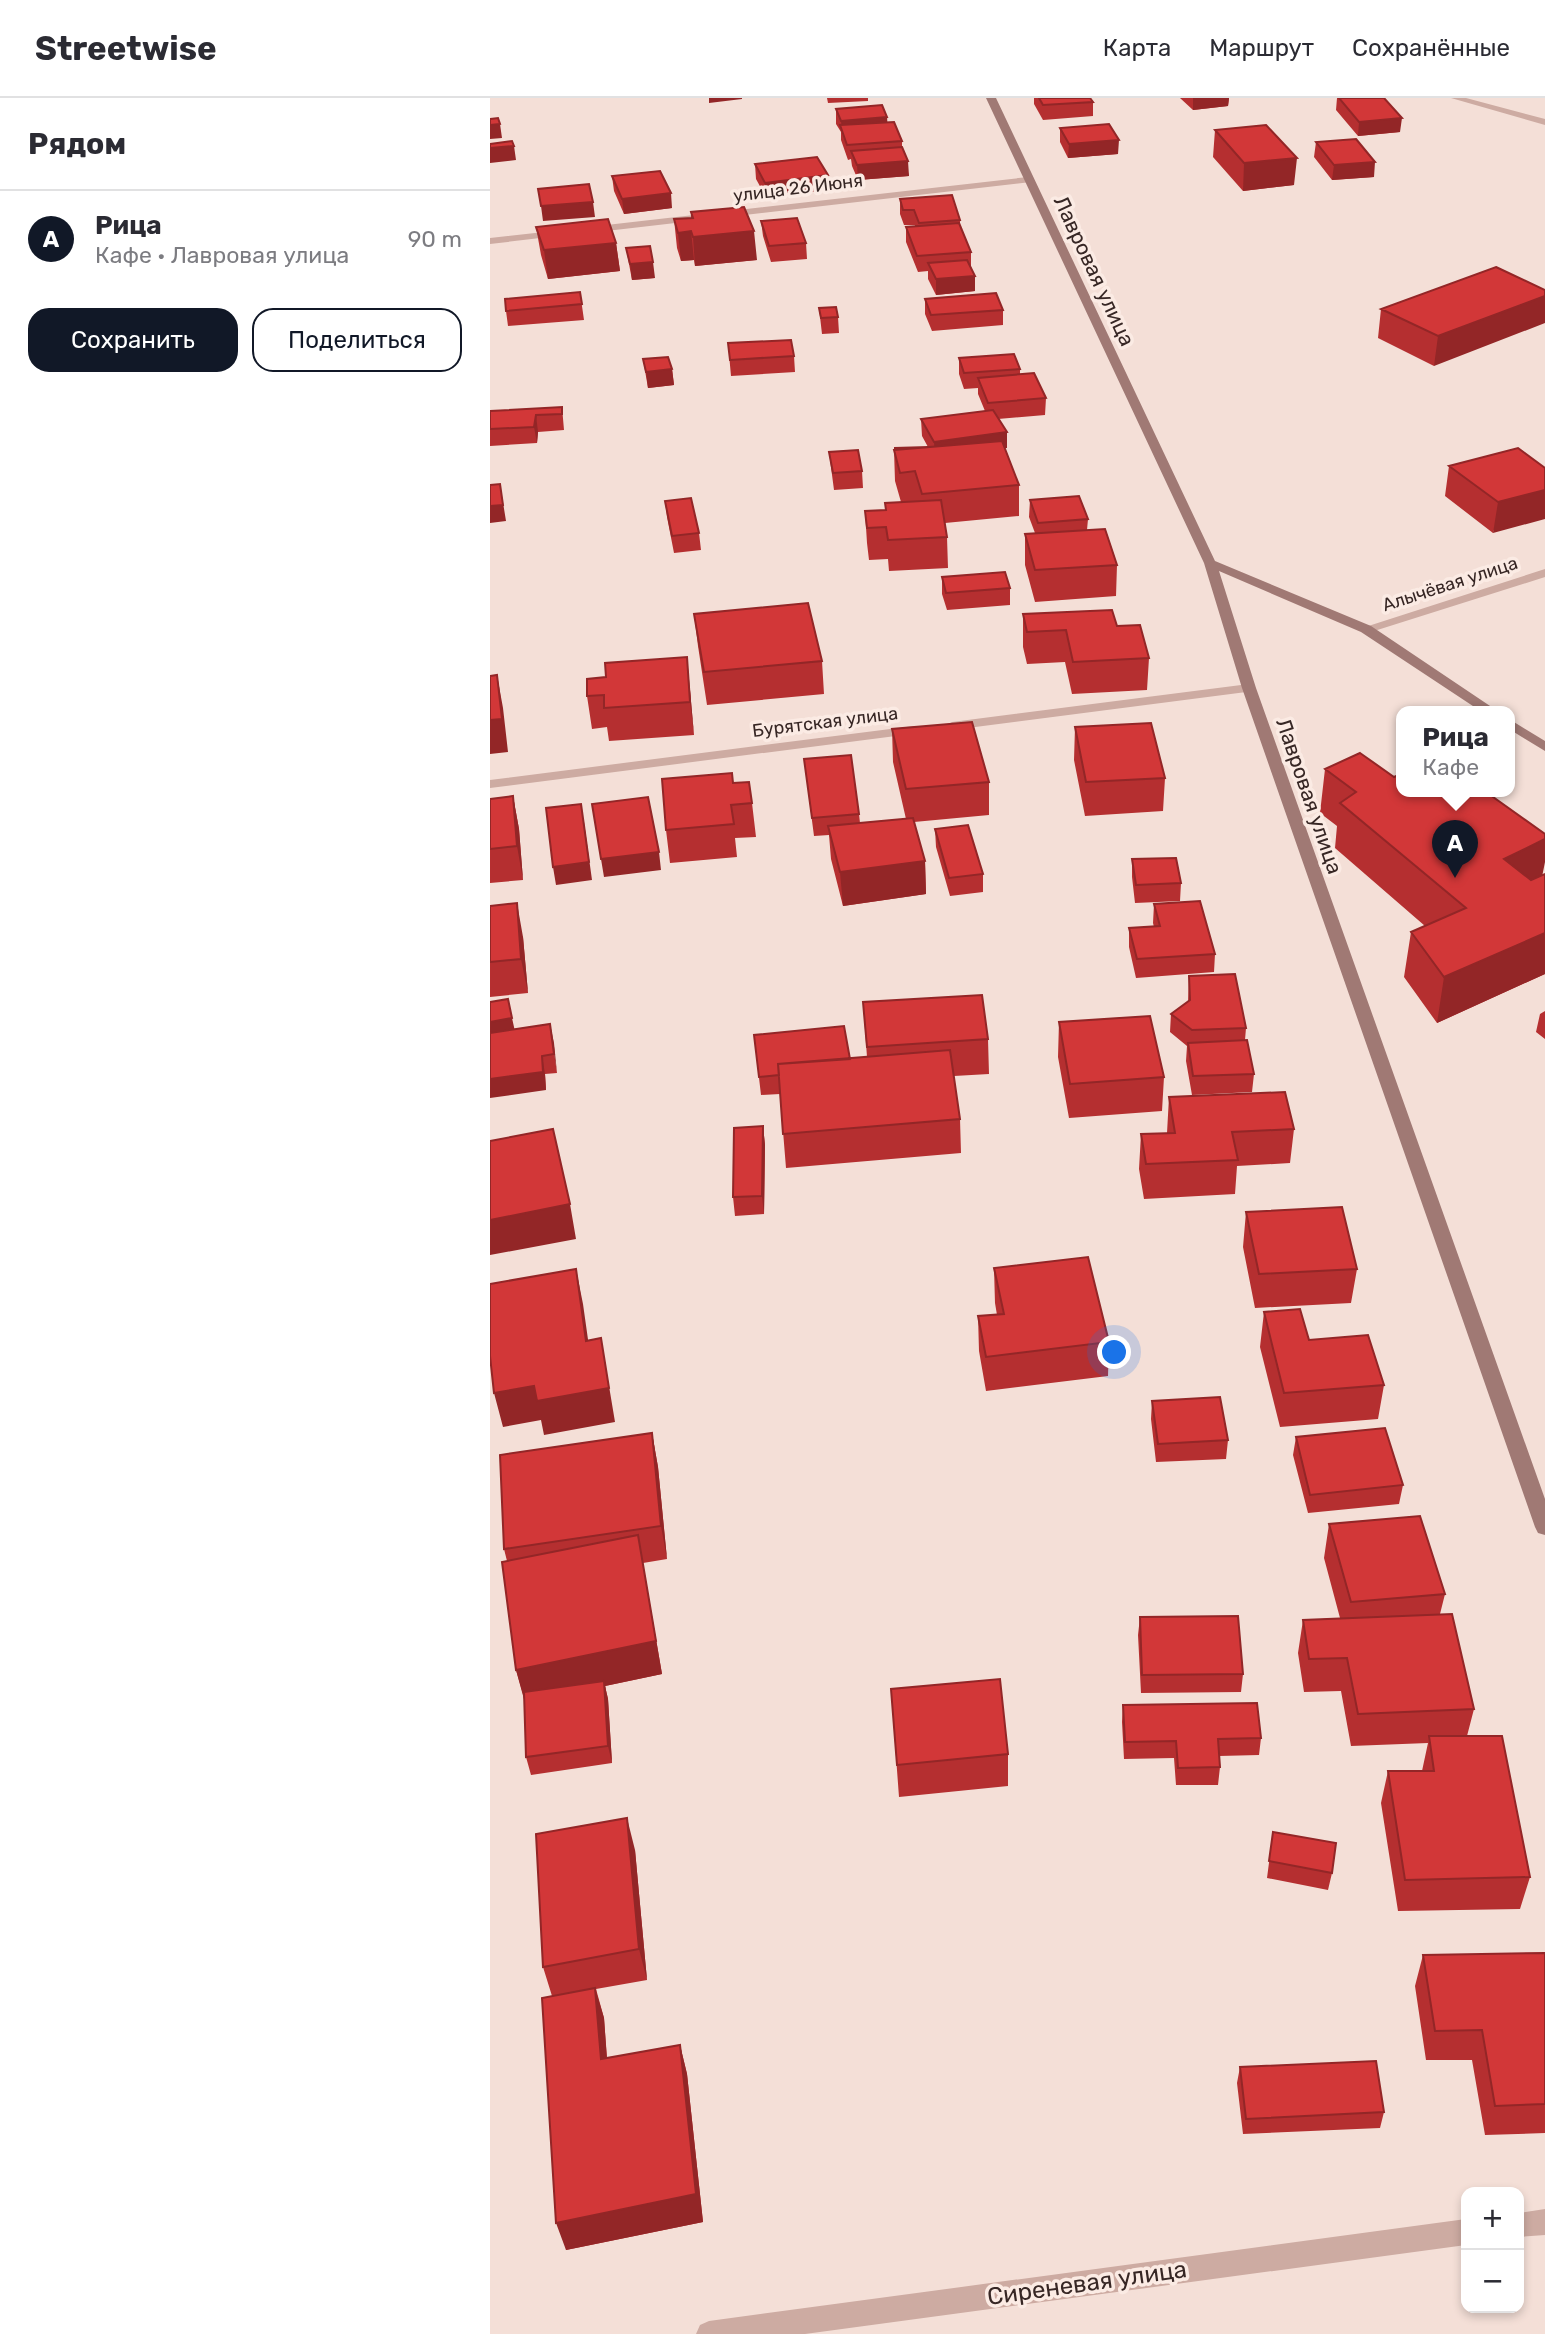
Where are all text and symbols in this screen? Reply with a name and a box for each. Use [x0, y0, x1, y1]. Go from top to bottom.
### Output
text: Streetwise [35, 29, 217, 68]
text: Карта [1103, 34, 1171, 62]
text: Маршрут [1209, 34, 1314, 62]
text: Сохранённые [1352, 34, 1510, 62]
text: Рядом [28, 126, 126, 162]
street label: улица 26 Июня [732, 169, 864, 207]
street label: Лавровая улица [1049, 192, 1140, 350]
text: Рица [95, 210, 162, 241]
text: A [43, 225, 59, 253]
text: 90 m [408, 225, 462, 253]
text: Кафе · Лавровая улица [95, 241, 349, 269]
button: Сохранить [28, 308, 238, 372]
button: Поделиться [252, 308, 462, 372]
street label: Алычёвая улица [1379, 552, 1521, 616]
street label: Бурятская улица [751, 702, 899, 742]
popup [1396, 706, 1515, 797]
street label: Лавровая улица [1271, 715, 1348, 877]
text: Рица [1422, 722, 1489, 753]
text: Кафе [1422, 753, 1479, 781]
pin: A [1432, 820, 1478, 878]
your location [1097, 1335, 1131, 1369]
map controls [1461, 2187, 1524, 2313]
button: + [1461, 2187, 1524, 2250]
button: − [1461, 2250, 1524, 2313]
street label: Сиреневая улица [985, 2255, 1189, 2311]

